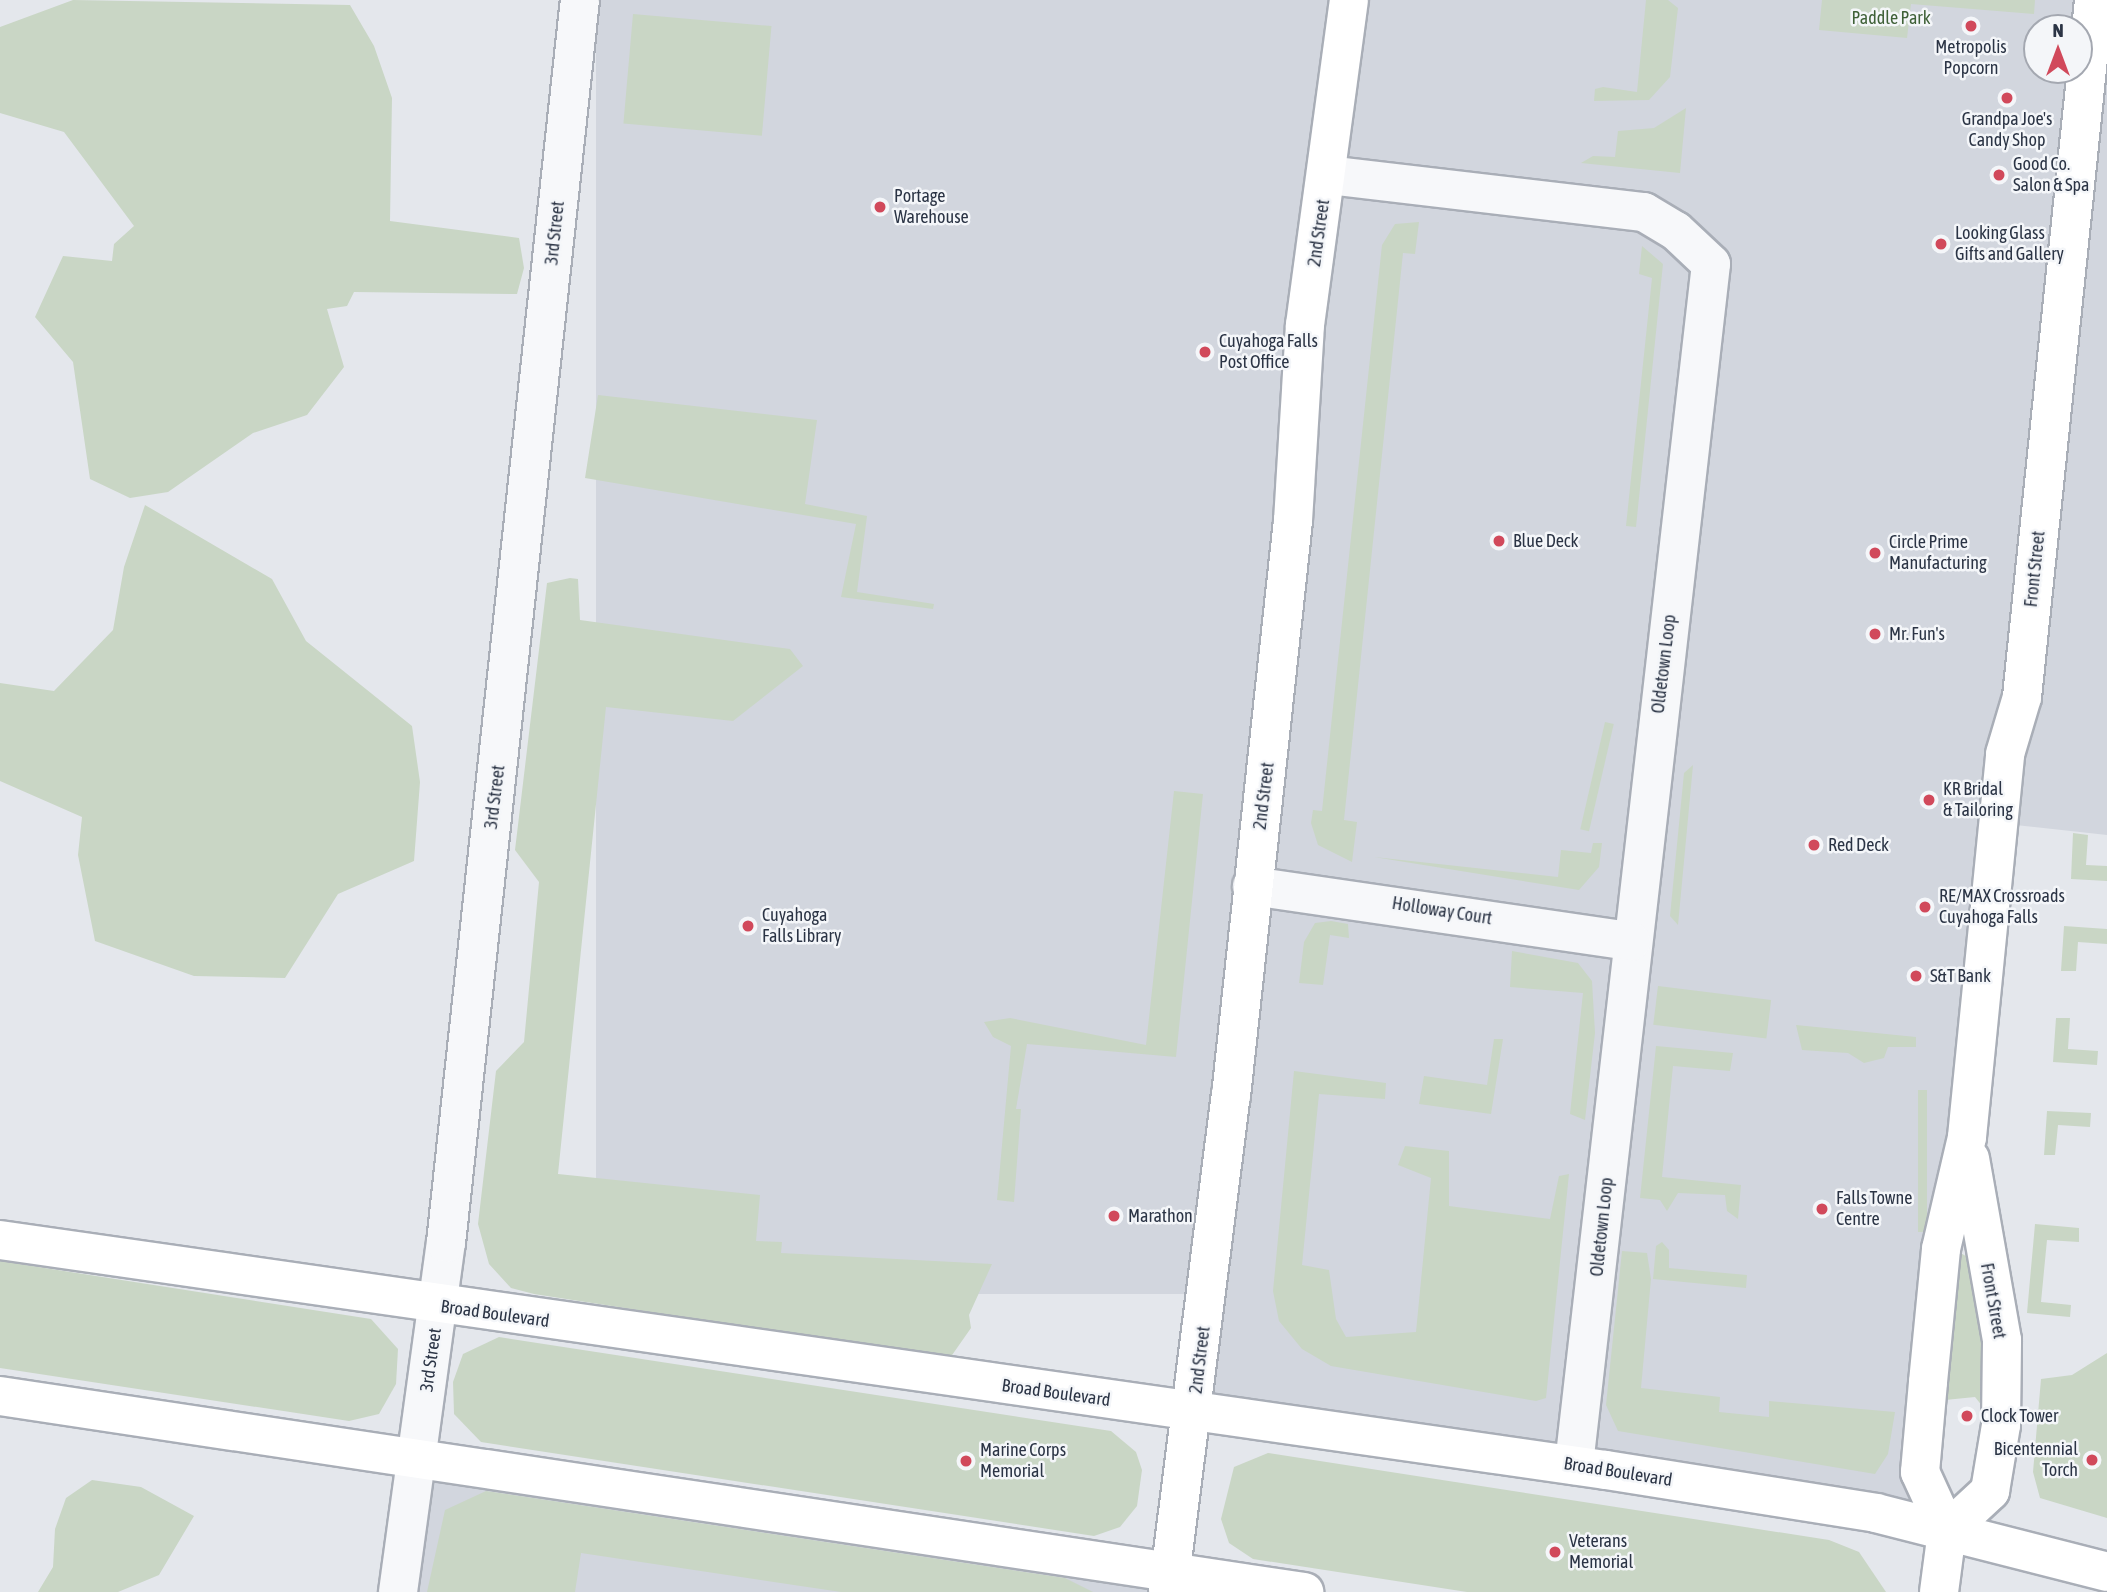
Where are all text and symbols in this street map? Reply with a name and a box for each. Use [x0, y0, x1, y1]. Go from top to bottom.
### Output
park label: Paddle Park [1851, 7, 1931, 29]
north arrow [2023, 14, 2093, 84]
marker: Metropolis Popcorn [1963, 18, 1979, 34]
text: N [2052, 19, 2064, 41]
place label: Metropolis Popcorn [1935, 37, 2007, 80]
marker: Grandpa Joe's Candy Shop [1999, 90, 2015, 106]
place label: Grandpa Joe's Candy Shop [1962, 109, 2052, 152]
place label: Good Co. Salon & Spa [2013, 154, 2089, 196]
marker: Good Co. Salon & Spa [1991, 167, 2007, 183]
place label: Portage Warehouse [894, 186, 969, 228]
street label: 2nd Street [1304, 198, 1334, 268]
marker: Portage Warehouse [872, 199, 888, 215]
street label: 3rd Street [541, 200, 569, 266]
place label: Looking Glass Gifts and Gallery [1955, 223, 2064, 266]
marker: Looking Glass Gifts and Gallery [1933, 236, 1949, 252]
place label: Cuyahoga Falls Post Office [1219, 331, 1318, 374]
marker: Cuyahoga Falls Post Office [1197, 344, 1213, 360]
place label: Blue Deck [1513, 530, 1578, 552]
street label: Front Street [2020, 530, 2050, 608]
place label: Circle Prime Manufacturing [1889, 532, 1987, 574]
marker: Blue Deck [1491, 533, 1507, 549]
marker: Circle Prime Manufacturing [1867, 545, 1883, 561]
street label: Oldetown Loop [1647, 613, 1681, 715]
place label: Mr. Fun's [1889, 623, 1945, 645]
marker: Mr. Fun's [1867, 626, 1883, 642]
street label: 2nd Street [1249, 761, 1279, 831]
street label: 3rd Street [480, 764, 510, 830]
place label: KR Bridal & Tailoring [1943, 779, 2013, 822]
marker: KR Bridal & Tailoring [1921, 792, 1937, 808]
place label: Red Deck [1828, 834, 1889, 856]
marker: Red Deck [1806, 837, 1822, 853]
place label: RE/MAX Crossroads Cuyahoga Falls [1939, 886, 2065, 928]
street label: Holloway Court [1390, 892, 1494, 930]
marker: RE/MAX Crossroads Cuyahoga Falls [1917, 899, 1933, 915]
place label: Cuyahoga Falls Library [762, 905, 841, 948]
marker: Cuyahoga Falls Library [740, 918, 756, 934]
place label: S&T Bank [1930, 965, 1991, 987]
marker: S&T Bank [1908, 968, 1924, 984]
street label: Oldetown Loop [1586, 1176, 1618, 1278]
place label: Falls Towne Centre [1836, 1188, 1912, 1230]
marker: Falls Towne Centre [1814, 1201, 1830, 1217]
place label: Marathon [1128, 1205, 1193, 1227]
marker: Marathon [1106, 1208, 1122, 1224]
street label: Front Street [1976, 1261, 2010, 1341]
street label: Broad Boulevard [439, 1296, 551, 1332]
street label: 2nd Street [1185, 1325, 1215, 1395]
street label: 3rd Street [416, 1327, 446, 1393]
street label: Broad Boulevard [1000, 1375, 1112, 1411]
place label: Clock Tower [1981, 1405, 2058, 1427]
marker: Clock Tower [1959, 1408, 1975, 1424]
place label: Bicentennial Torch [1994, 1439, 2078, 1482]
place label: Marine Corps Memorial [980, 1440, 1066, 1482]
marker: Bicentennial Torch [2084, 1452, 2100, 1468]
marker: Marine Corps Memorial [958, 1453, 974, 1469]
street label: Broad Boulevard [1562, 1453, 1674, 1491]
place label: Veterans Memorial [1569, 1531, 1633, 1574]
marker: Veterans Memorial [1547, 1544, 1563, 1560]

